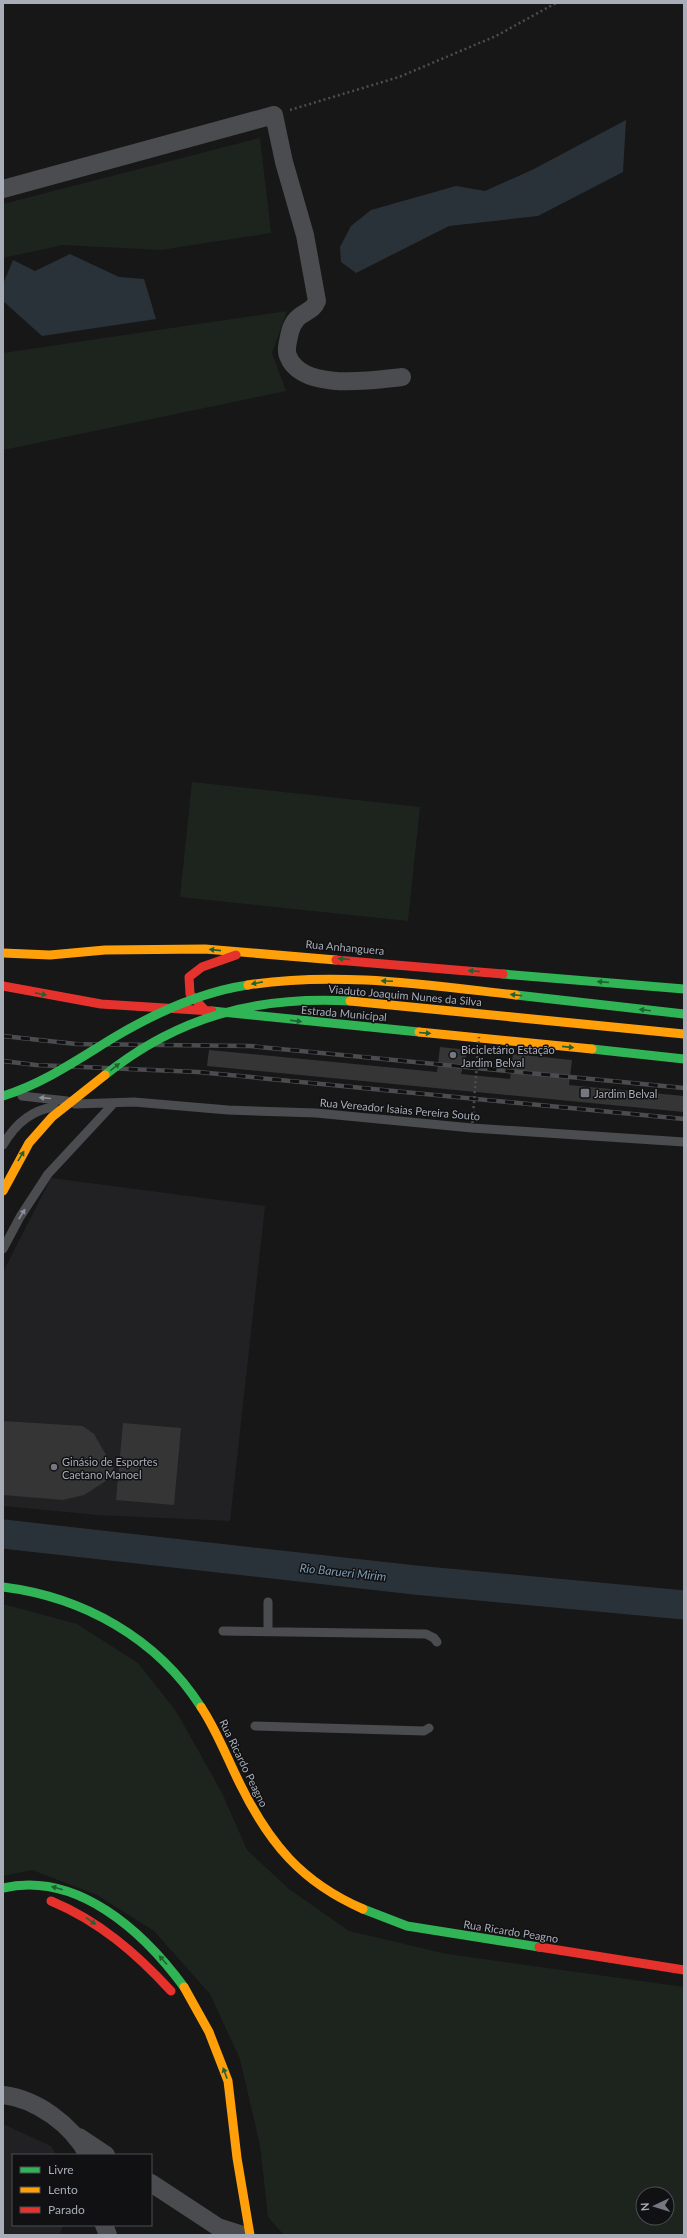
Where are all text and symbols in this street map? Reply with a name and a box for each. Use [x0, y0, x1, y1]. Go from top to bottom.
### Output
street label: Rua Anhanguera [305, 937, 385, 957]
one-way arrow [209, 947, 221, 953]
one-way arrow [338, 956, 350, 963]
one-way arrow [468, 967, 480, 974]
one-way arrow [381, 978, 393, 985]
one-way arrow [597, 979, 609, 986]
one-way arrow [251, 980, 263, 986]
street label: Viaduto Joaquim Nunes da Silva [328, 982, 482, 1008]
one-way arrow [35, 992, 47, 998]
one-way arrow [510, 992, 522, 998]
street label: Estrada Municipal [301, 1003, 387, 1023]
one-way arrow [639, 1006, 651, 1013]
one-way arrow [290, 1018, 302, 1024]
one-way arrow [419, 1029, 431, 1036]
place label: Bicicletário Estação Jardim Belval [461, 1043, 555, 1069]
one-way arrow [562, 1044, 574, 1050]
marker: Bicicletário Estação Jardim Belval [448, 1050, 458, 1060]
one-way arrow [109, 1063, 120, 1071]
marker: Jardim Belval [579, 1087, 591, 1099]
place label: Jardim Belval [594, 1087, 657, 1100]
one-way arrow [39, 1095, 51, 1102]
street label: Rua Vereador Isaias Pereira Souto [319, 1096, 481, 1122]
one-way arrow [18, 1150, 25, 1162]
one-way arrow [18, 1209, 25, 1220]
place label: Ginásio de Esportes Caetano Manoel [62, 1455, 158, 1481]
marker: Ginásio de Esportes Caetano Manoel [49, 1462, 59, 1472]
water label: Rio Barueri Mirim [299, 1560, 387, 1584]
street label: Rua Ricardo Peagno [217, 1717, 271, 1809]
one-way arrow [51, 1885, 63, 1891]
one-way arrow [86, 1917, 97, 1925]
street label: Rua Ricardo Peagno [463, 1917, 559, 1945]
one-way arrow [159, 1955, 168, 1966]
one-way arrow [221, 2067, 227, 2079]
legend [12, 2154, 152, 2226]
text: Livre [48, 2162, 74, 2177]
text: Lento [48, 2182, 78, 2197]
north arrow [635, 2186, 675, 2226]
text: Parado [48, 2202, 85, 2217]
text: N [638, 2202, 651, 2211]

